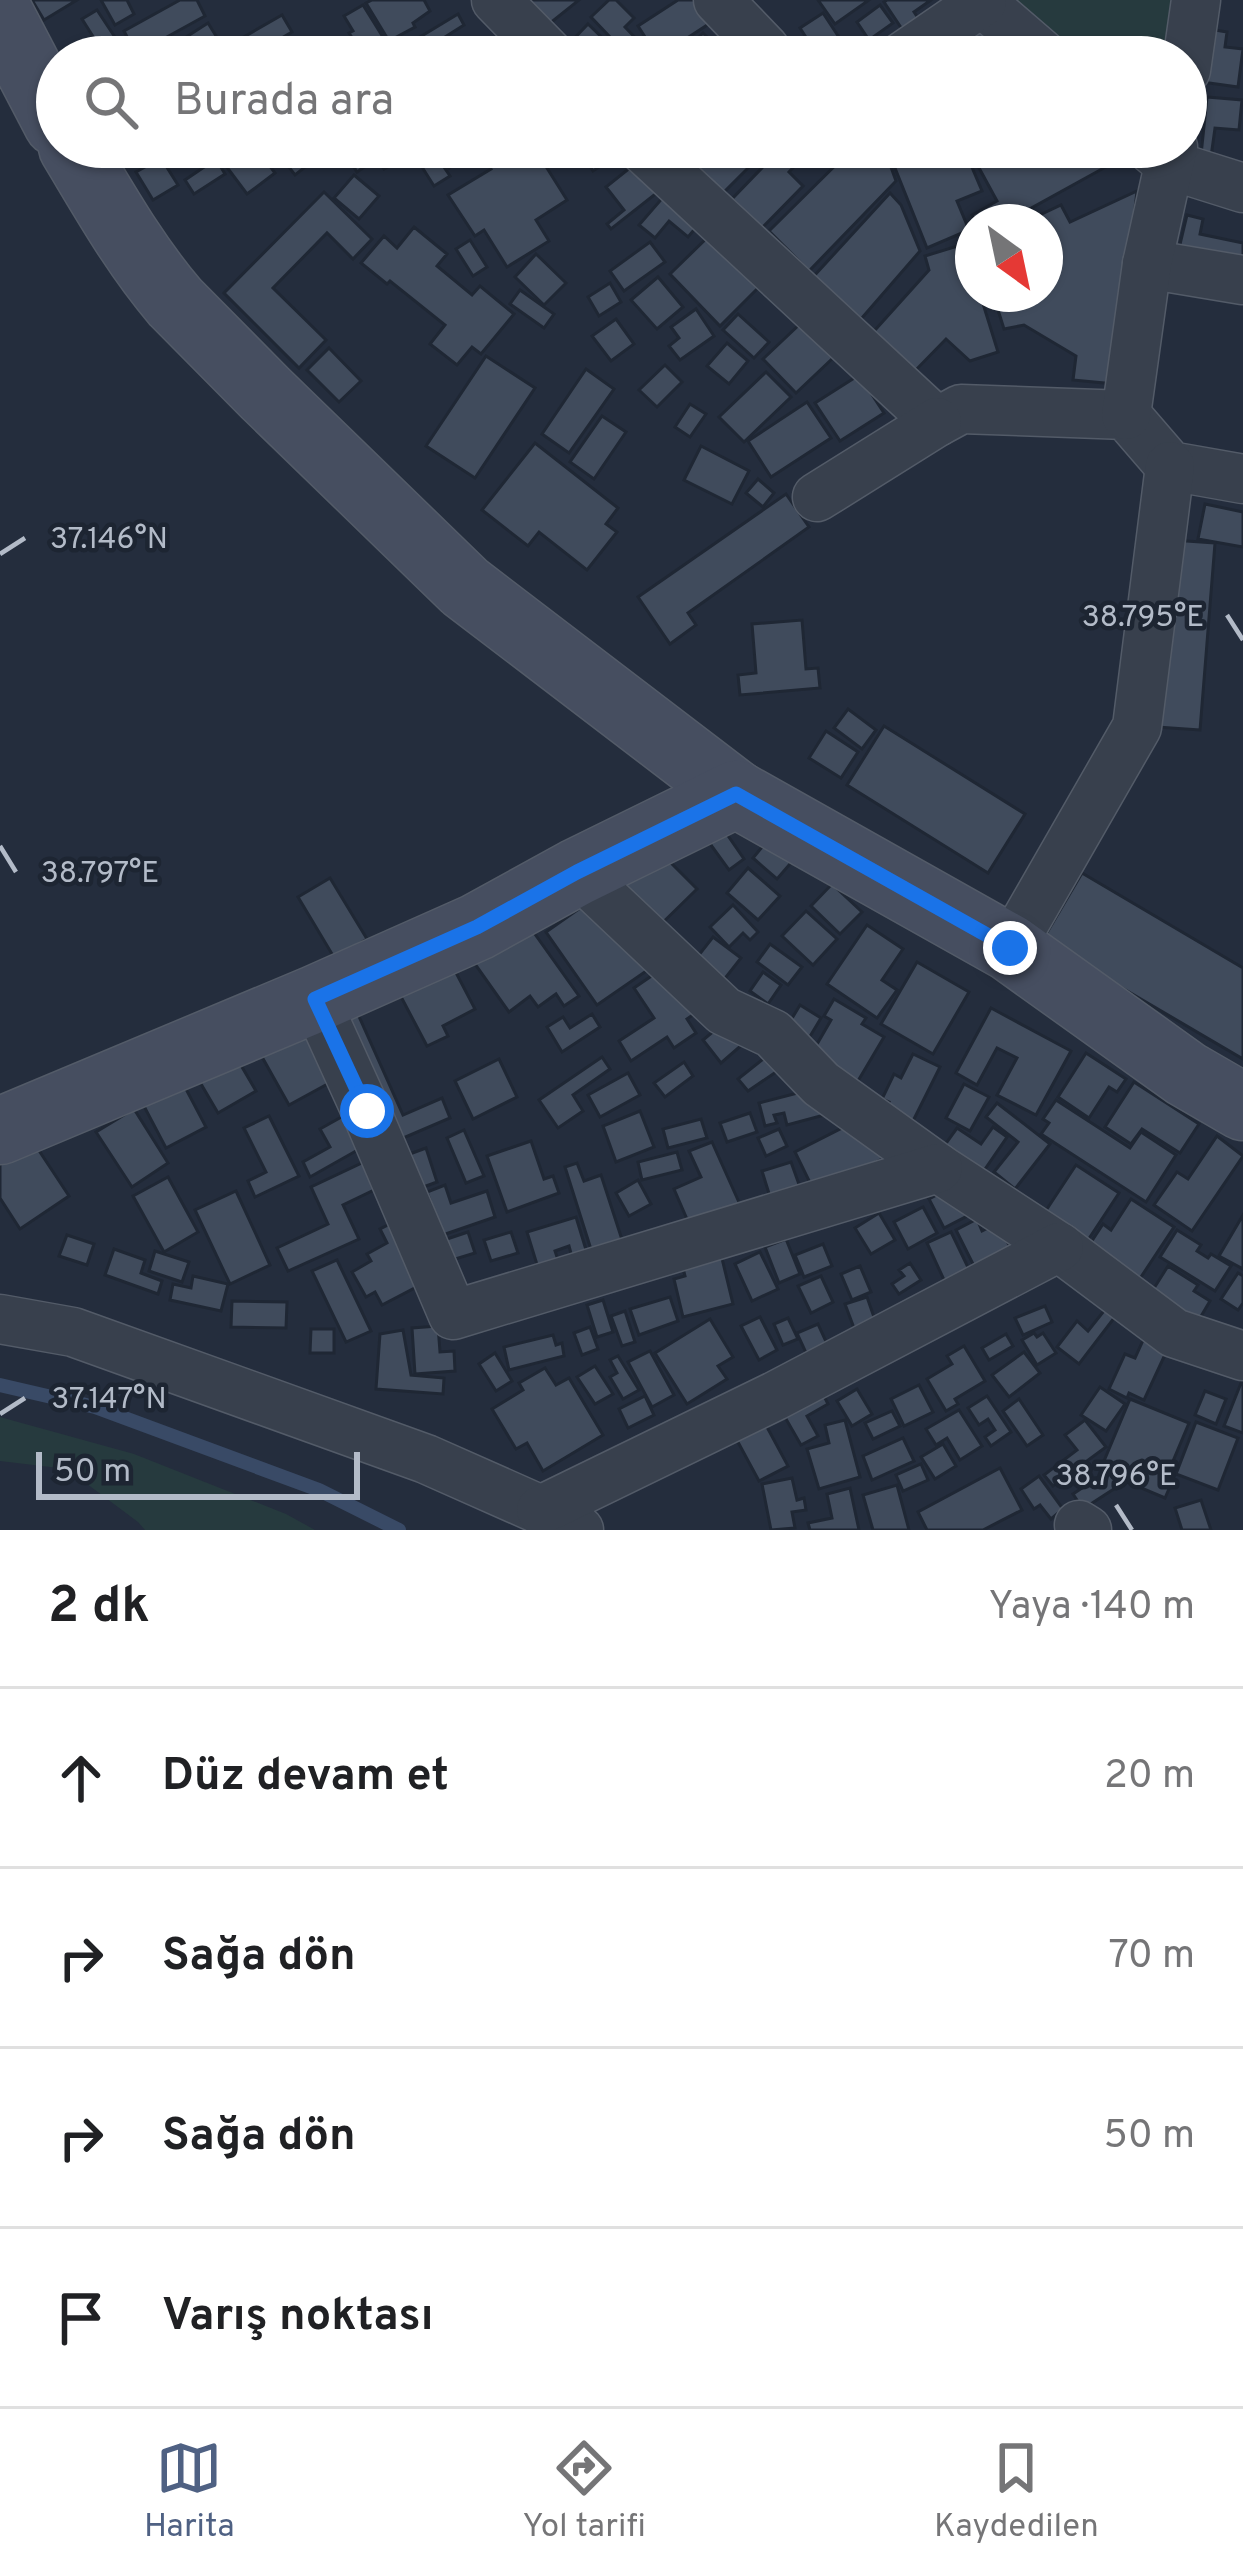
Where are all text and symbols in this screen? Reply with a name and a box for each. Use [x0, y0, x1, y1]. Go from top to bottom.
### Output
search box [36, 36, 1207, 168]
icon: search [78, 69, 144, 135]
text: Burada ara [174, 74, 394, 131]
north arrow [955, 204, 1063, 312]
text: 37.146°N [50, 522, 168, 559]
text: 38.795°E [1082, 600, 1204, 637]
text: 38.797°E [41, 856, 159, 893]
route end [983, 921, 1037, 975]
route start [340, 1084, 394, 1138]
text: 37.147°N [51, 1382, 167, 1419]
scale bar [36, 1446, 360, 1499]
text: 50 m [54, 1452, 131, 1494]
text: 38.796°E [1055, 1459, 1177, 1496]
text: 2 dk [48, 1576, 150, 1641]
text: Yaya · 140 m [988, 1584, 1195, 1633]
icon: ahead [48, 1745, 114, 1811]
text: Düz devam et [162, 1749, 449, 1806]
text: 20 m [1104, 1753, 1195, 1802]
icon: right [48, 1925, 114, 1991]
text: Sağa dön [162, 1929, 356, 1986]
text: 70 m [1109, 1933, 1195, 1982]
icon: right [48, 2105, 114, 2171]
text: Sağa dön [162, 2109, 356, 2166]
text: 50 m [1104, 2113, 1195, 2162]
icon: arrive [48, 2285, 114, 2351]
text: Varış noktası [162, 2289, 434, 2346]
tab: Harita [144, 2435, 235, 2549]
tab: Yol tarifi [523, 2435, 646, 2549]
tab: Kaydedilen [934, 2435, 1099, 2549]

